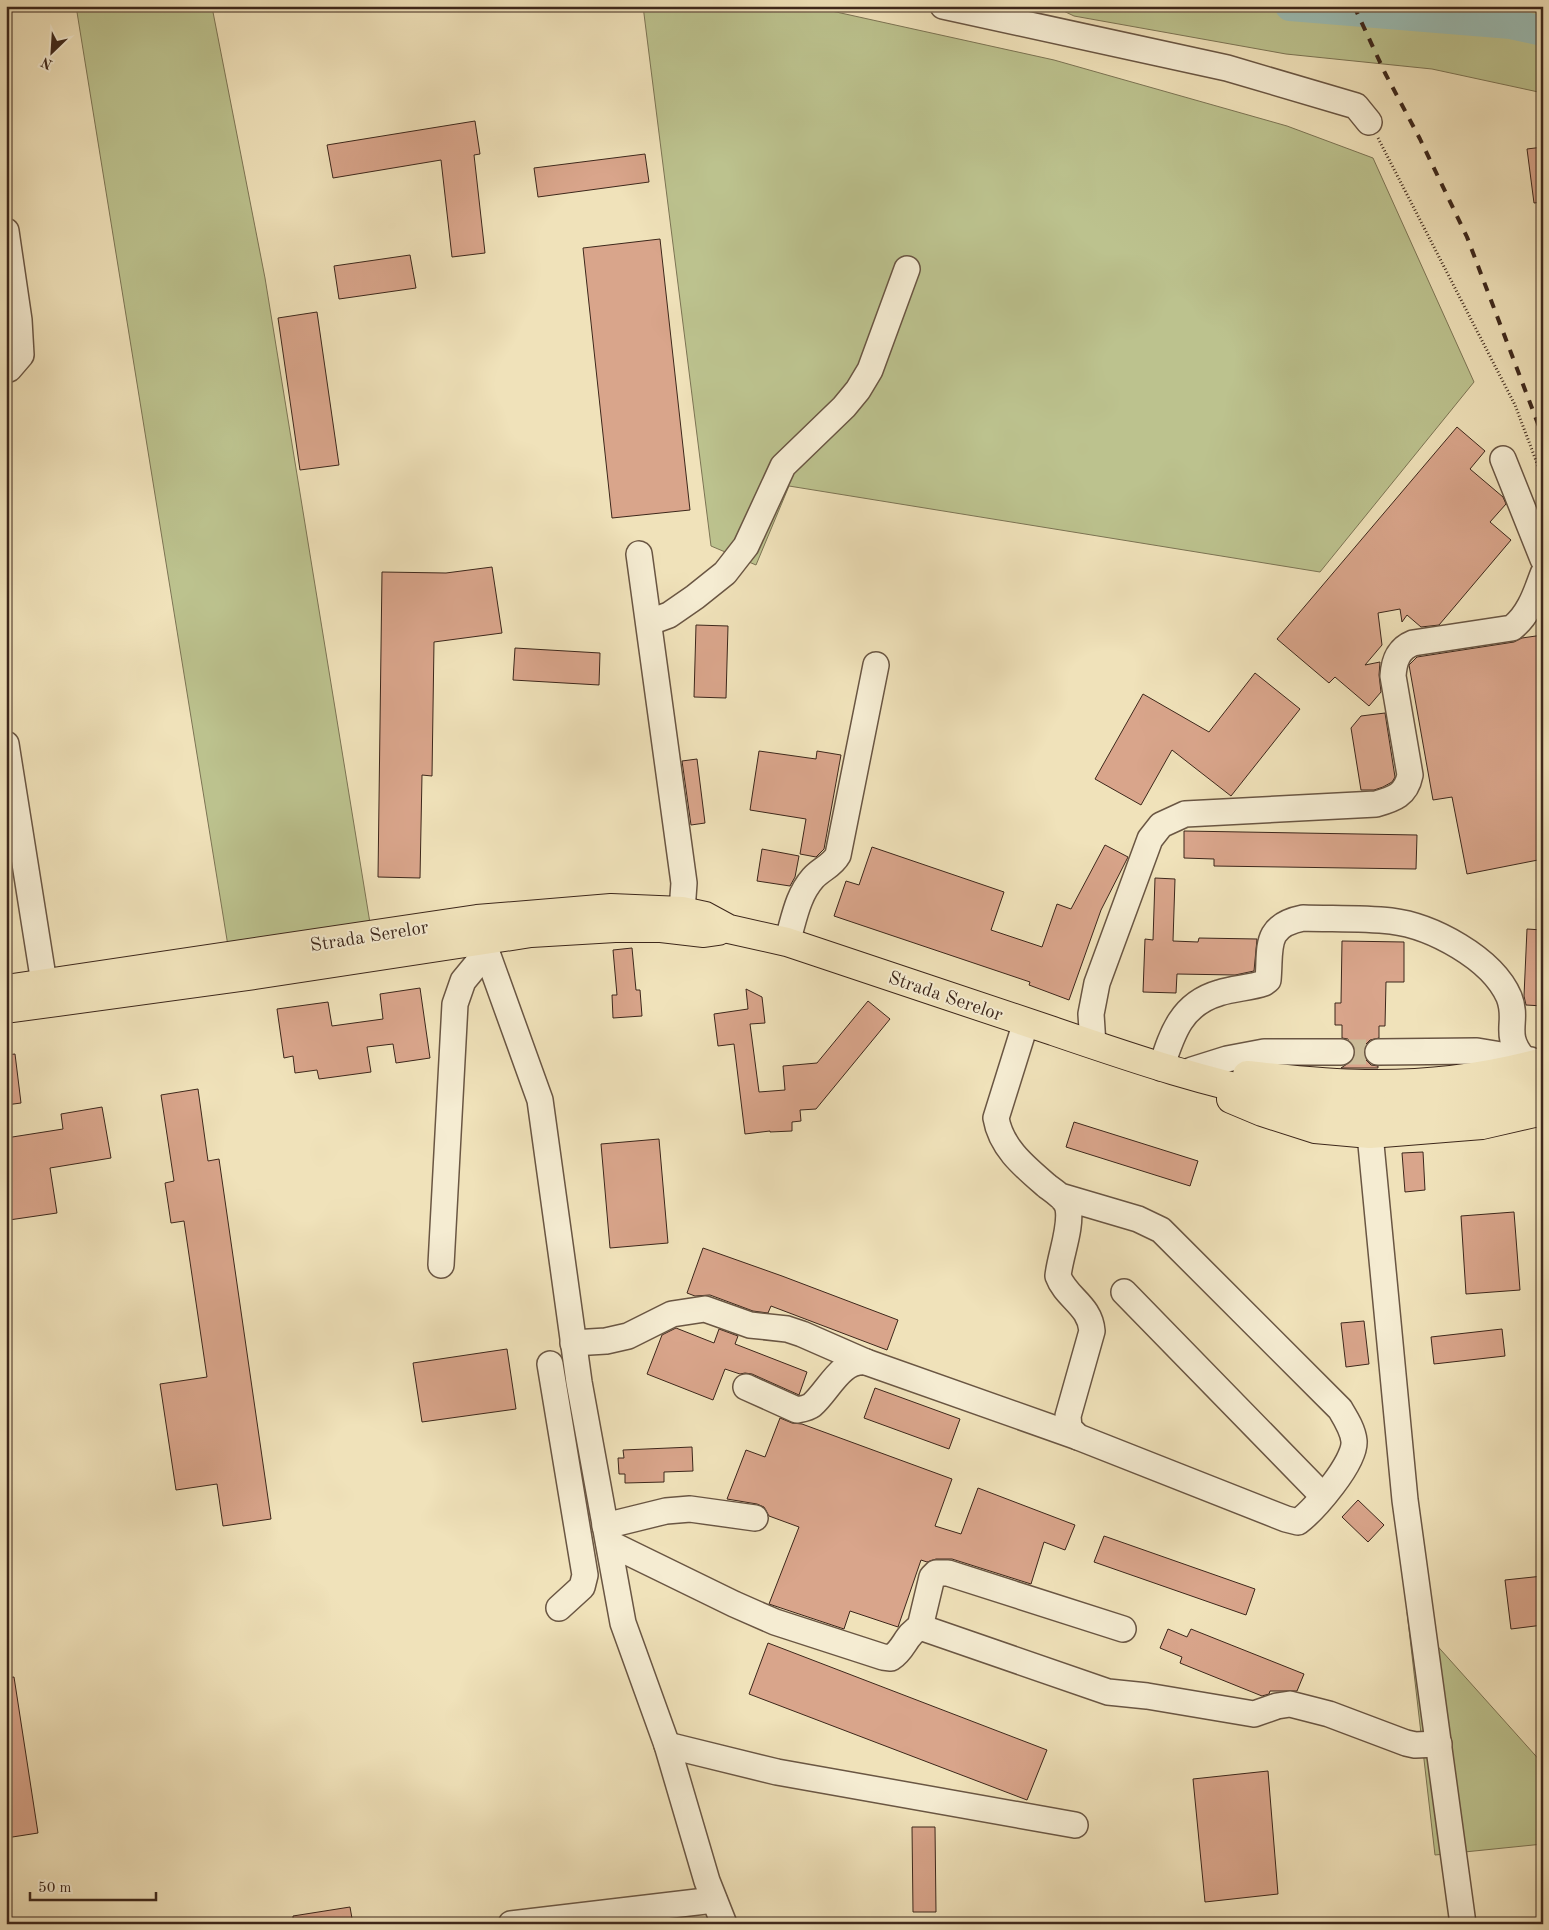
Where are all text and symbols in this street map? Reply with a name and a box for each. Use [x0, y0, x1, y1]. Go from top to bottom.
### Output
north arrow [28, 28, 78, 78]
text: N [39, 54, 55, 71]
street label: Strada Serelor [309, 919, 430, 956]
street label: Strada Serelor [886, 969, 1005, 1026]
scale bar [30, 1870, 156, 1902]
text: 50 m [38, 1881, 72, 1896]

